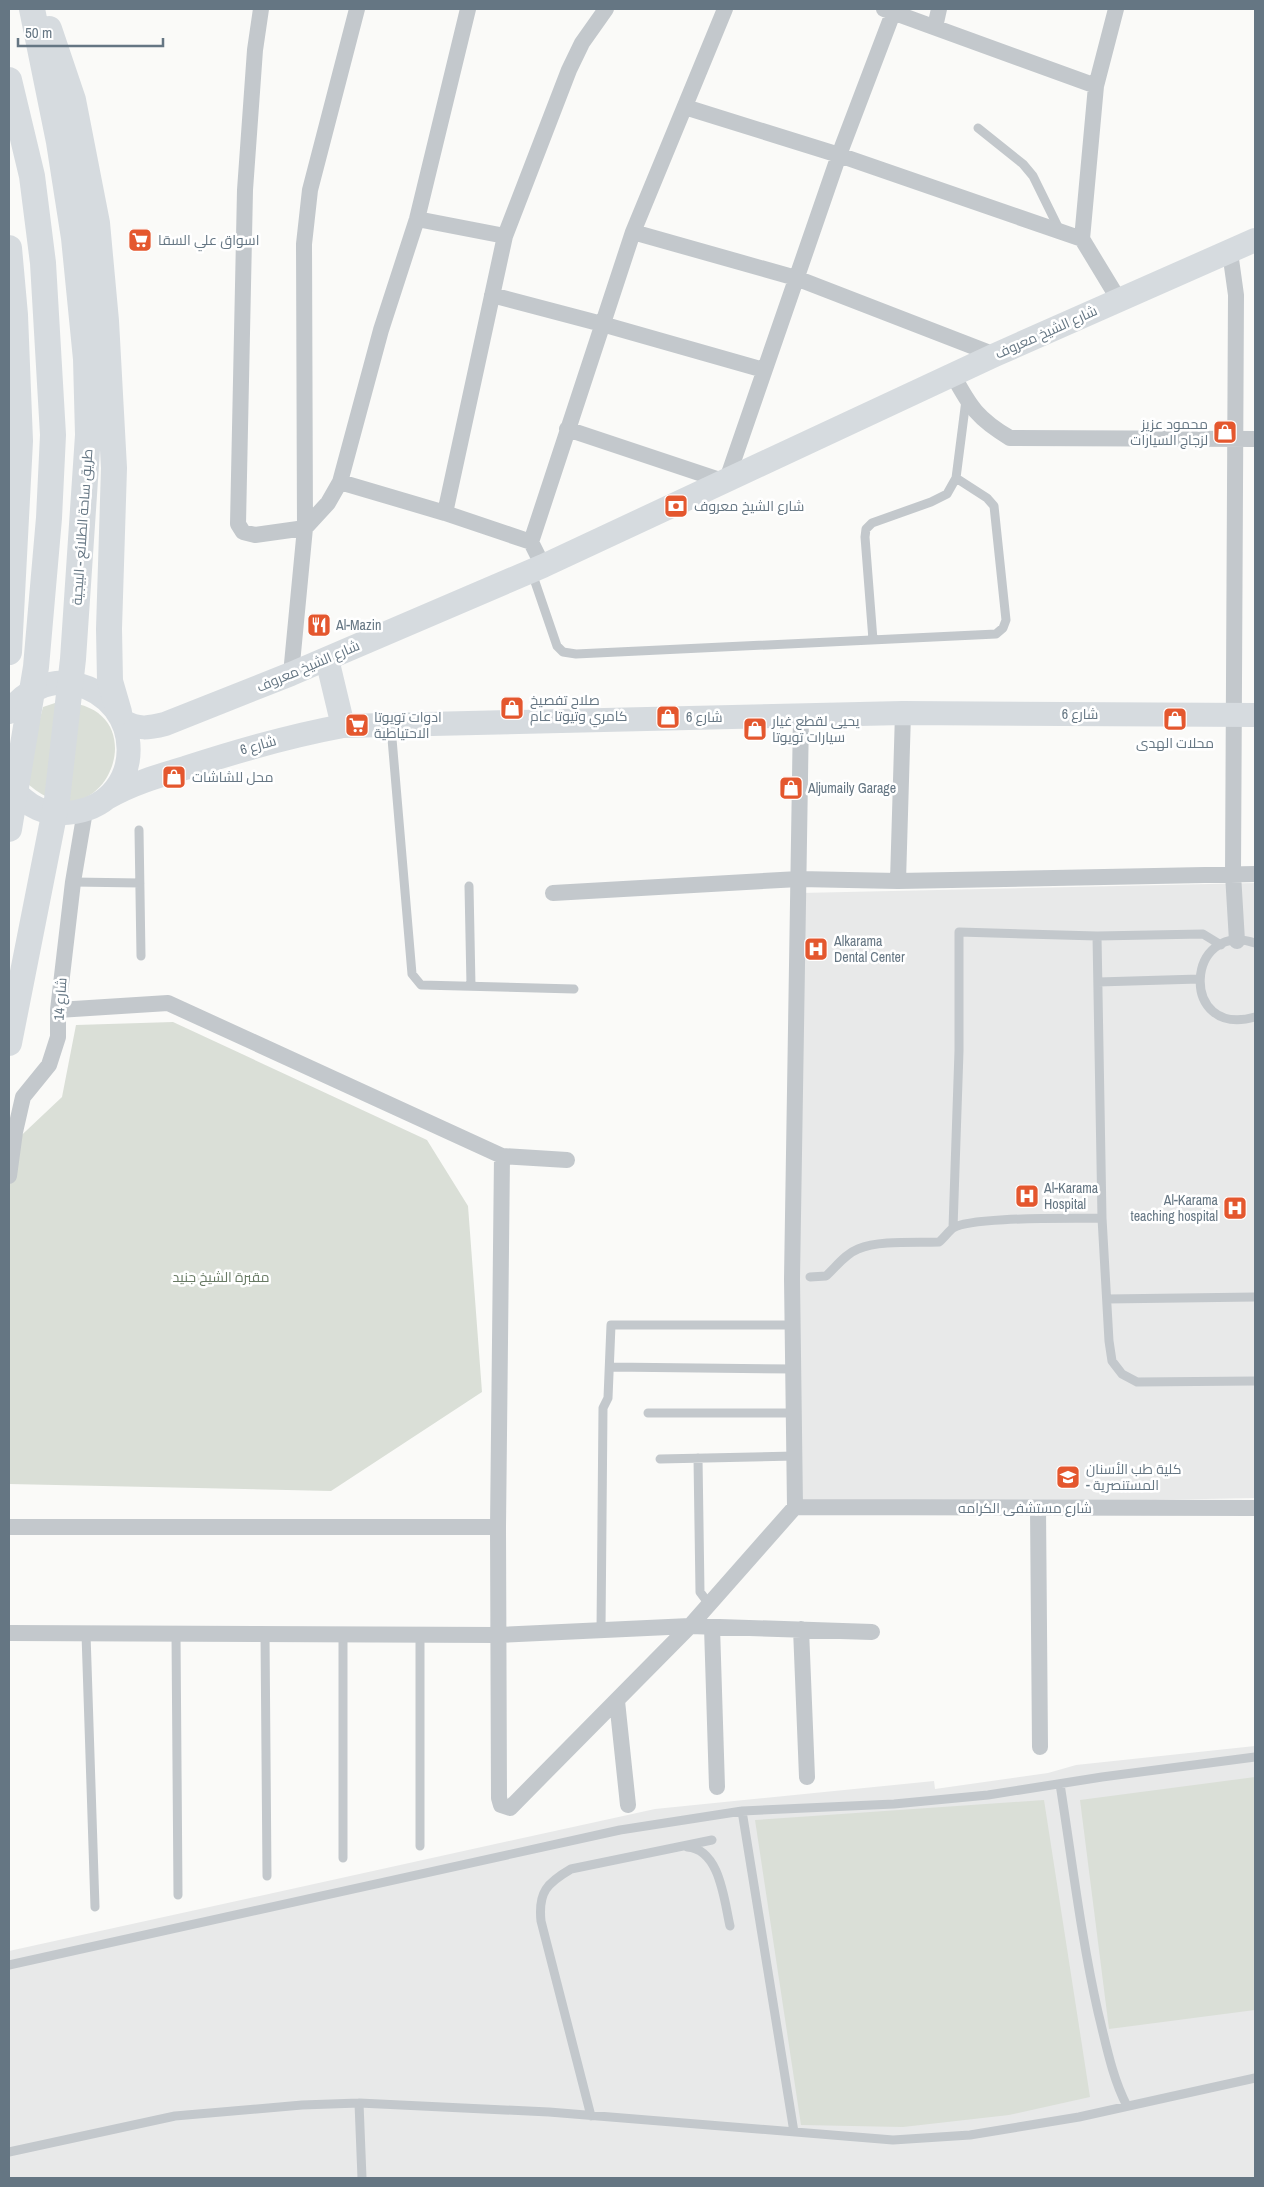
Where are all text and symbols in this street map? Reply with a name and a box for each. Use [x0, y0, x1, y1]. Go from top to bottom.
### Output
scale bar [18, 15, 162, 47]
text: 50 m [25, 22, 52, 43]
supermarket icon: اسواق علي السقا [127, 227, 153, 253]
place label: اسواق علي السقا [158, 231, 259, 252]
street label: شارع الشيخ معروف [992, 301, 1100, 363]
place label: محمود عزيز لزجاج السيارات [1130, 415, 1208, 449]
shop icon: محمود عزيز لزجاج السيارات [1212, 419, 1238, 445]
street label: طريق ساحة الطلائع - البيجية [68, 448, 96, 606]
bank icon: شارع الشيخ معروف [663, 493, 689, 519]
place label: شارع الشيخ معروف [694, 497, 804, 515]
restaurant icon: Al-Mazin [306, 612, 332, 638]
place label: Al-Mazin [335, 616, 381, 634]
street label: شارع الشيخ معروف [254, 636, 362, 696]
place label: صلاح تفصيخ كامري وتيوتا عام [530, 691, 628, 728]
shop icon: صلاح تفصيخ كامري وتيوتا عام [499, 695, 525, 721]
shop icon: شارع 6 [655, 704, 681, 730]
street label: شارع 6 [1062, 705, 1098, 723]
shop icon: محلات الهدى [1162, 706, 1188, 732]
place label: ادوات تويوتا الاحتياطية [374, 708, 442, 742]
place label: شارع 6 [686, 708, 723, 726]
supermarket icon: ادوات تويوتا الاحتياطية [344, 712, 370, 738]
place label: يحيى لقطع غيار سيارات تويوتا [771, 712, 860, 746]
shop icon: يحيى لقطع غيار سيارات تويوتا [742, 716, 768, 742]
street label: شارع 6 [238, 731, 278, 759]
place label: محلات الهدى [1136, 734, 1214, 752]
shop icon: محل للشاشات [161, 764, 187, 790]
place label: محل للشاشات [192, 768, 274, 786]
shop icon: Aljumaily Garage [778, 775, 804, 801]
place label: Aljumaily Garage [807, 779, 896, 797]
place label: Alkarama Dental Center [833, 932, 905, 966]
hospital icon: Alkarama Dental Center [803, 936, 829, 962]
street label: شارع 14 [50, 977, 70, 1021]
place label: Al-Karama Hospital [1043, 1179, 1099, 1213]
hospital icon: Al-Karama Hospital [1014, 1183, 1040, 1209]
place label: Al-Karama teaching hospital [1131, 1191, 1219, 1225]
hospital icon: Al-Karama teaching hospital [1222, 1195, 1248, 1221]
park label: مقبرة الشيخ جنيد [173, 1268, 269, 1286]
place label: كلية طب الأسنان - المستنصرية [1086, 1460, 1181, 1494]
school or university icon: كلية طب الأسنان - المستنصرية [1055, 1464, 1081, 1490]
street label: شارع مستشفى الكرامه [958, 1499, 1092, 1517]

